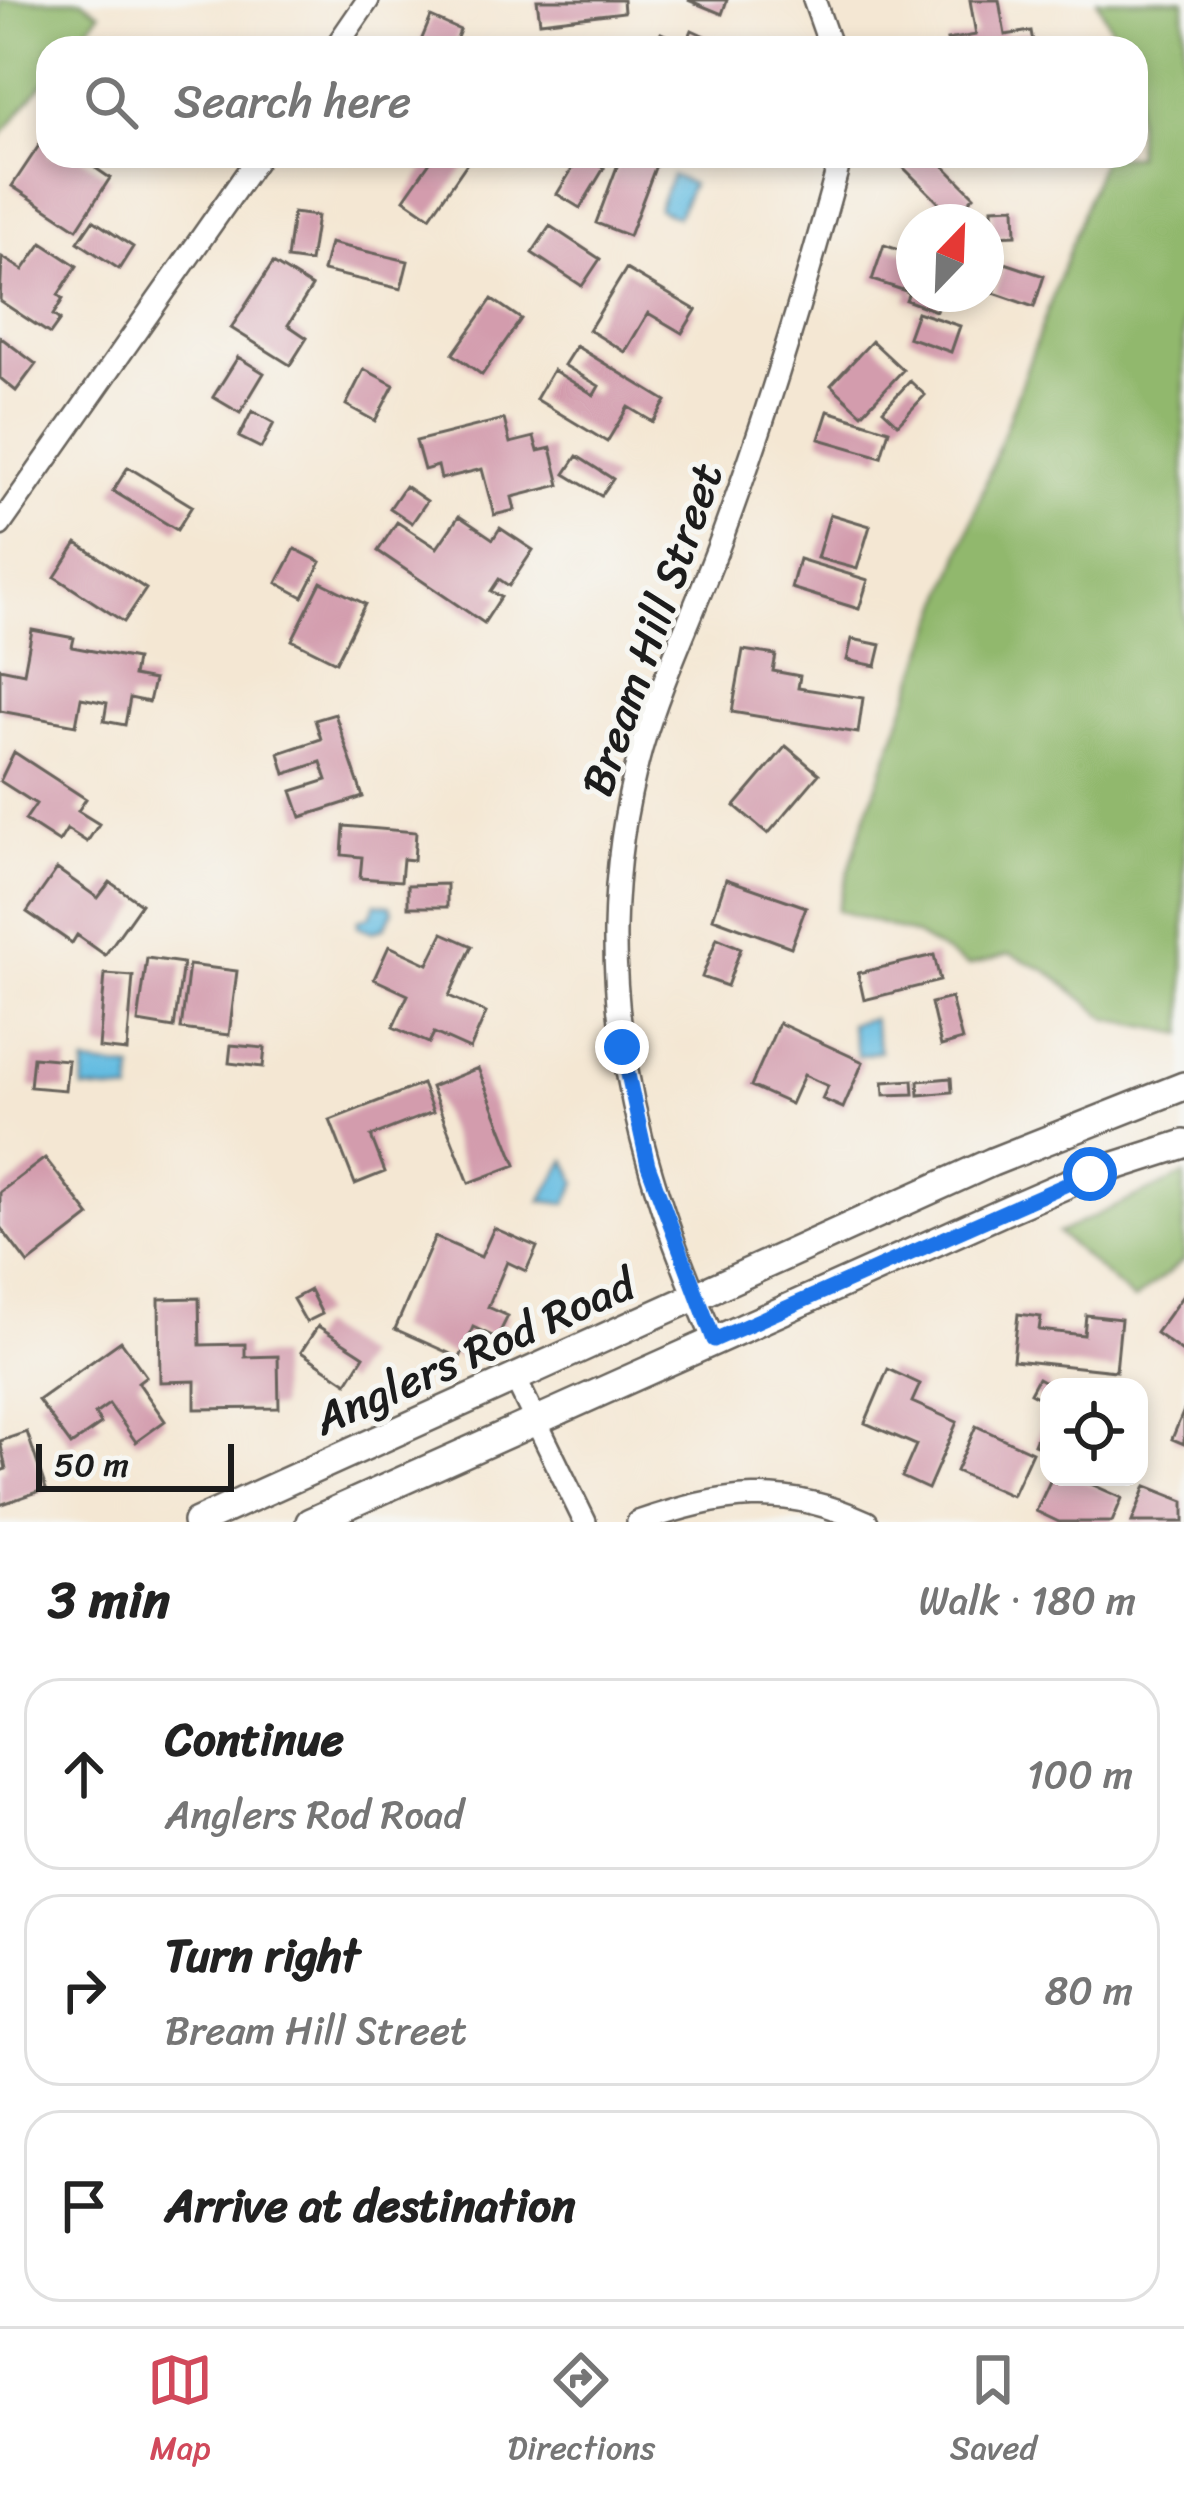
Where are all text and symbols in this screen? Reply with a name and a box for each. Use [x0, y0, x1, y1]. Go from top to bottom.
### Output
search box [36, 36, 1148, 168]
text: Search here [174, 62, 411, 142]
icon: search [78, 69, 144, 135]
north arrow [896, 204, 1004, 312]
street label: Bream Hill Street [557, 452, 747, 807]
route end [595, 1020, 649, 1074]
route start [1063, 1147, 1117, 1201]
street label: Anglers Rod Road [300, 1244, 651, 1459]
map controls [1040, 1378, 1148, 1486]
button: locate [1040, 1378, 1148, 1486]
text: 50 m [54, 1436, 129, 1494]
scale bar [36, 1438, 234, 1491]
text: 3 min [48, 1555, 170, 1645]
text: Walk · 180 m [919, 1566, 1136, 1635]
text: Continue [165, 1700, 344, 1780]
text: 100 m [1027, 1740, 1133, 1809]
icon: ahead [51, 1741, 117, 1807]
text: Anglers Rod Road [165, 1780, 464, 1849]
text: Turn right [165, 1916, 360, 1996]
text: 80 m [1045, 1956, 1133, 2025]
icon: right [51, 1957, 117, 2023]
text: Bream Hill Street [165, 1996, 467, 2065]
text: Arrive at destination [165, 2166, 575, 2246]
icon: arrive [51, 2173, 117, 2239]
tab: Map [147, 2347, 213, 2477]
tab: Directions [508, 2347, 655, 2477]
tab: Saved [950, 2347, 1037, 2477]

